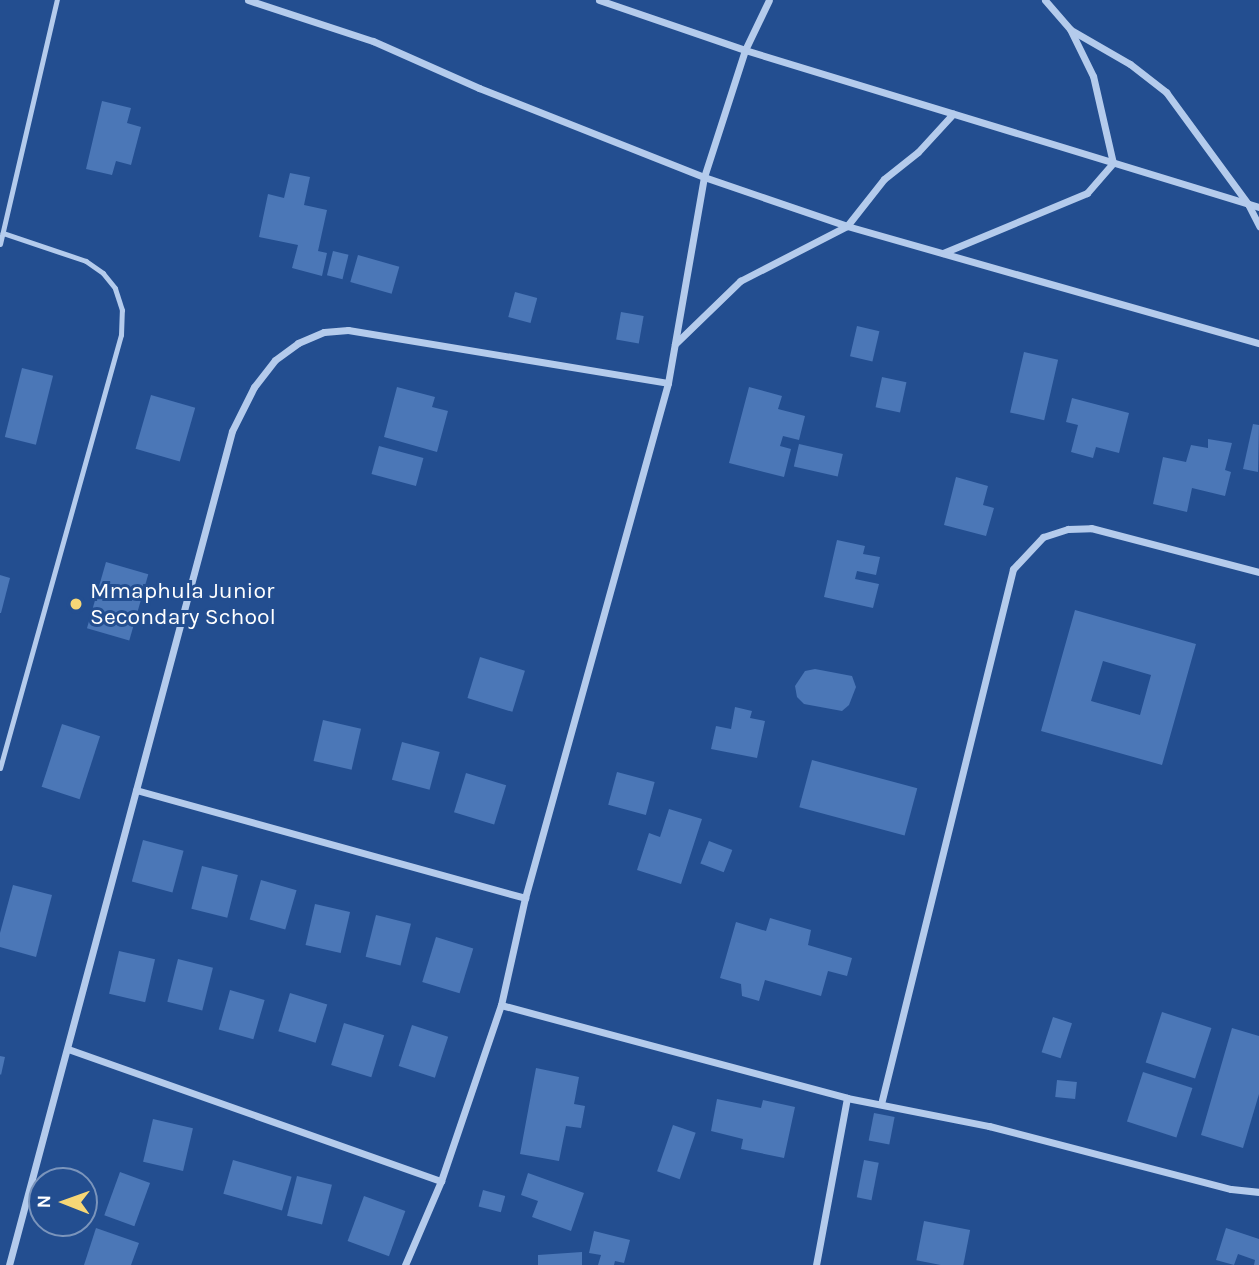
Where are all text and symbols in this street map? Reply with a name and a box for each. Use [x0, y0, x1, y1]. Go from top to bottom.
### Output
place label: Mmaphula Junior Secondary School [90, 577, 276, 631]
marker: Mmaphula Junior Secondary School [68, 596, 84, 612]
north arrow [28, 1167, 98, 1237]
text: N [33, 1195, 55, 1209]

